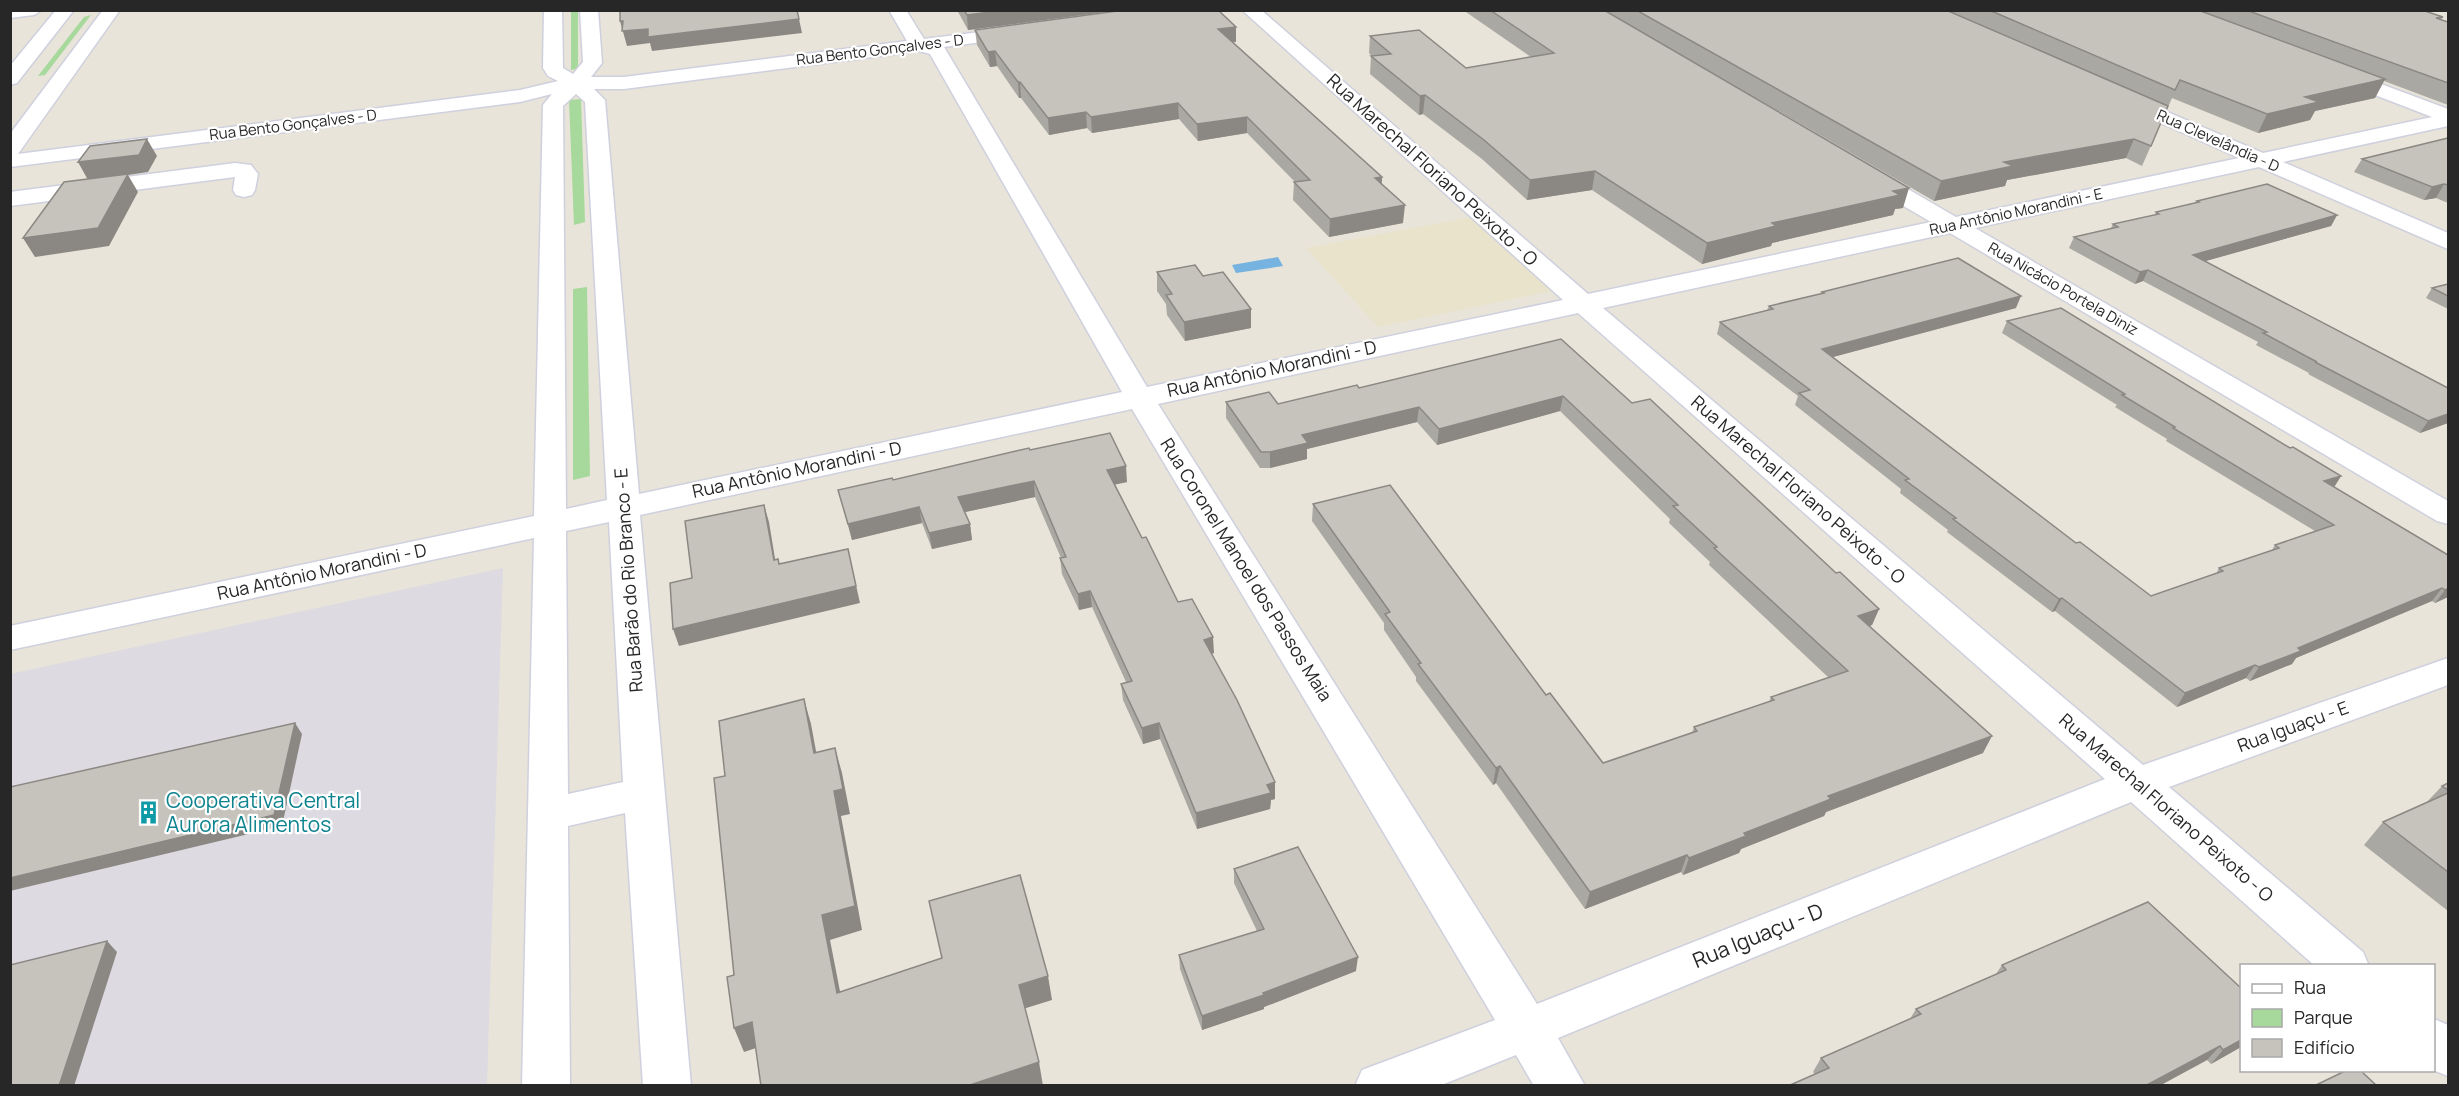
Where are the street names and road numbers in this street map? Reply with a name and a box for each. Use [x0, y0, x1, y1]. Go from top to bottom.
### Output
street label: Rua Bento Gonçalves - D [795, 29, 965, 70]
street label: Rua Marechal Floriano Peixoto - O [1322, 68, 1543, 271]
street label: Rua Bento Gonçalves - D [208, 104, 378, 145]
street label: Rua Clevelândia - D [2154, 104, 2283, 177]
street label: Rua Antônio Morandini - E [1927, 183, 2104, 240]
street label: Rua Nicácio Portela Diniz [1984, 237, 2142, 340]
street label: Rua Antônio Morandini - D [1165, 334, 1379, 402]
street label: Rua Marechal Floriano Peixoto - O [1687, 390, 1911, 589]
street label: Rua Coronel Manoel dos Passos Maia [1155, 433, 1338, 706]
street label: Rua Antônio Morandini - D [690, 435, 904, 503]
street label: Rua Barão do Rio Branco - E [608, 467, 648, 693]
street label: Rua Antônio Morandini - D [215, 537, 429, 605]
street label: Rua Iguaçu - E [2234, 695, 2352, 757]
street label: Rua Marechal Floriano Peixoto - O [2055, 708, 2279, 907]
street label: Rua Iguaçu - D [1688, 896, 1827, 974]

